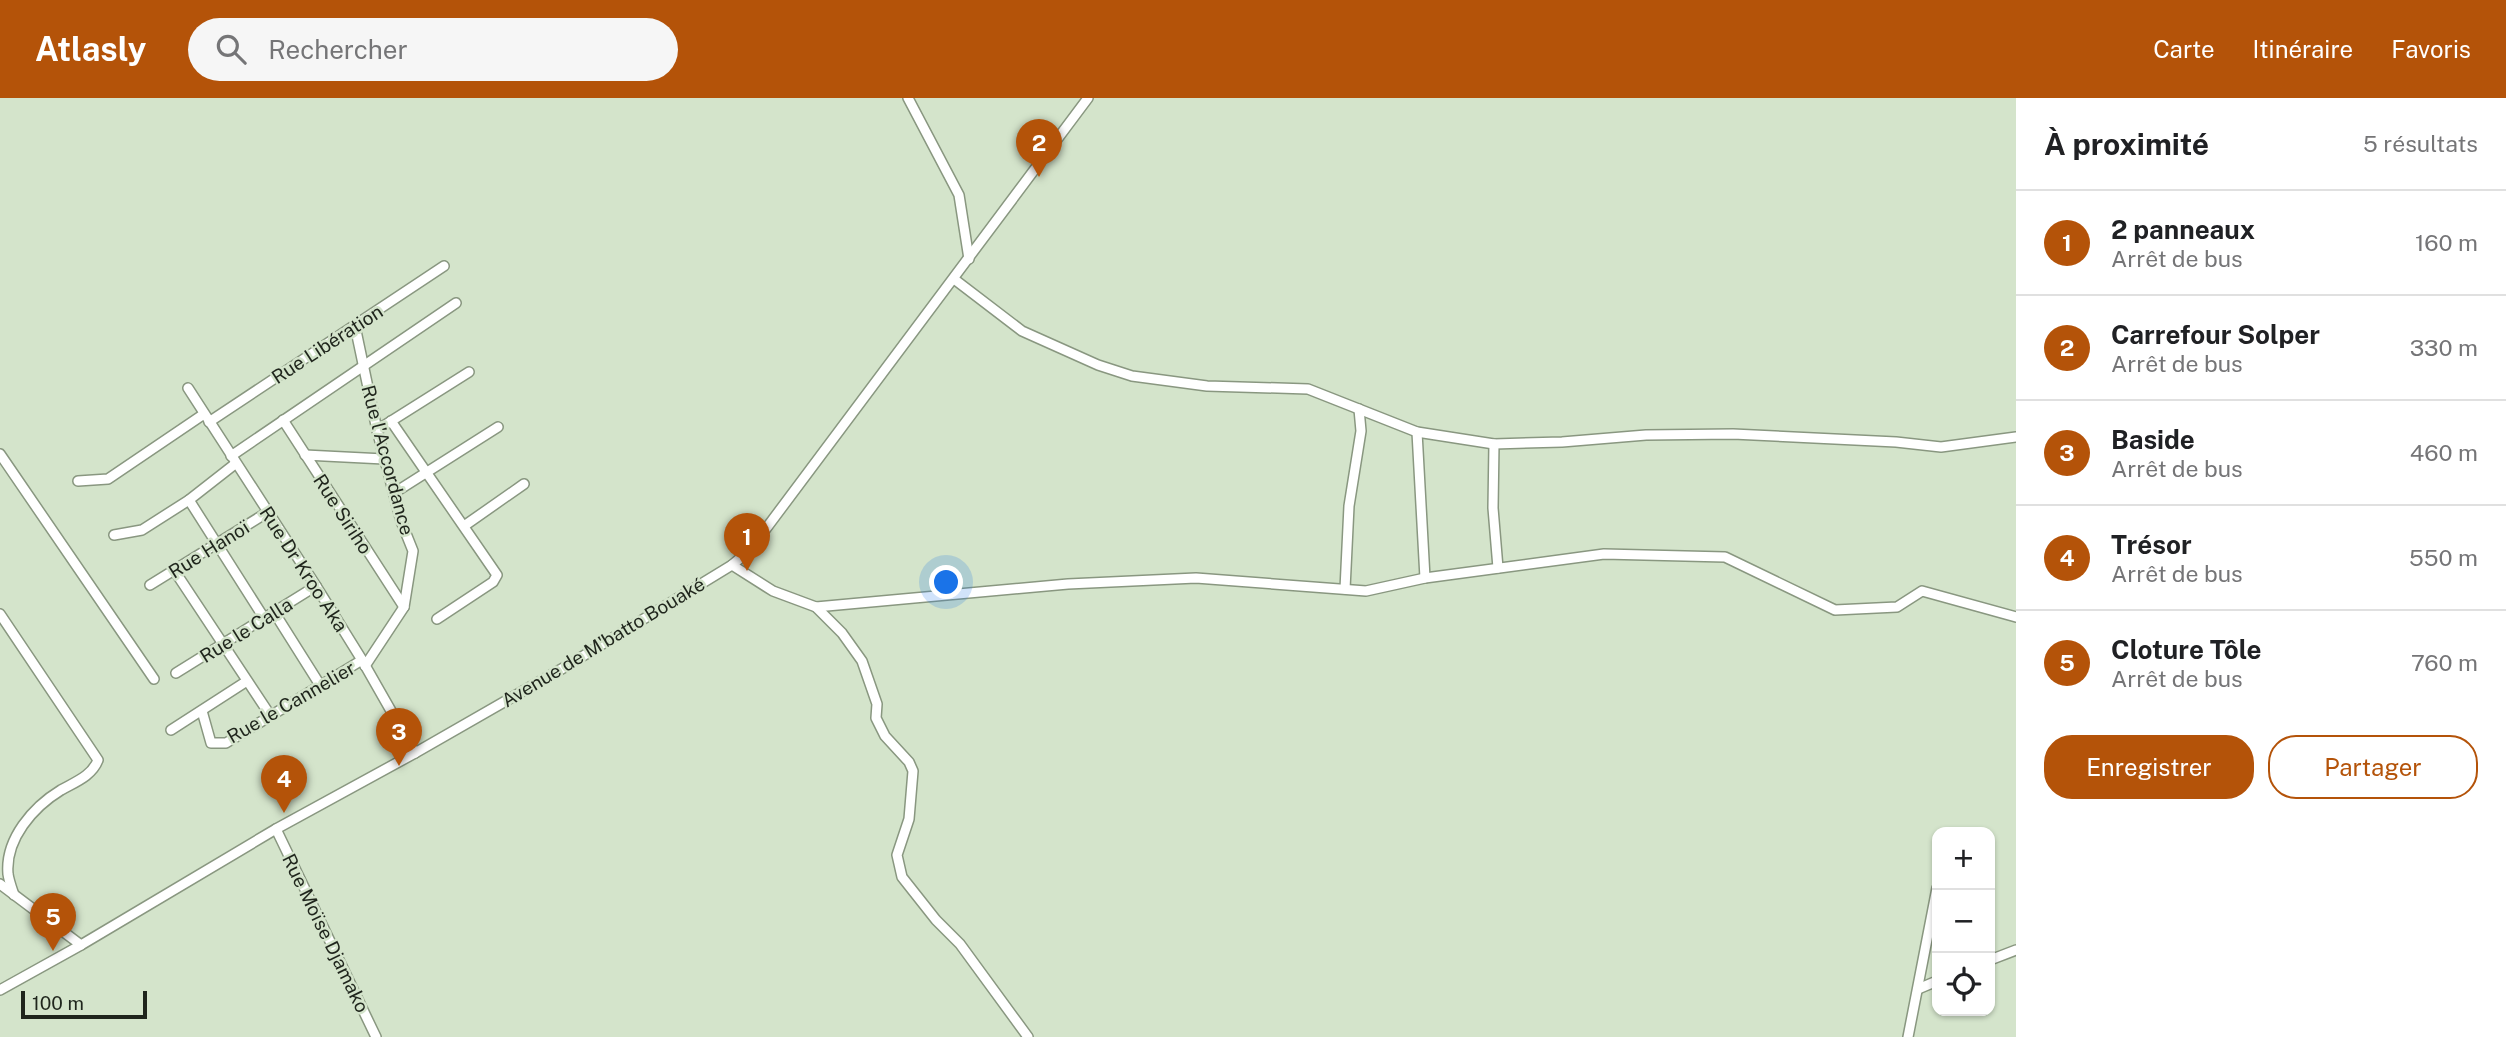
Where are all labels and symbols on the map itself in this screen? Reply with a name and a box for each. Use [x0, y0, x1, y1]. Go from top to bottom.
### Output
pin: 2 [1016, 119, 1062, 177]
street label: Rue Libération [267, 300, 387, 388]
street label: Rue l'Accordance [357, 383, 419, 537]
street label: Rue Siriho [309, 470, 377, 558]
street label: Rue Dr Kroo Aka [255, 502, 353, 636]
pin: 1 [724, 513, 770, 571]
street label: Rue Hanoï [164, 515, 254, 583]
your location [929, 565, 963, 599]
street label: Avenue de M'batto Bouaké [497, 573, 709, 711]
street label: Rue le Calla [196, 593, 296, 667]
street label: Rue le Cannelier [223, 656, 359, 748]
pin: 3 [376, 708, 422, 766]
pin: 4 [261, 755, 307, 813]
street label: Rue Moïse Djamako [278, 850, 374, 1016]
pin: 5 [30, 893, 76, 951]
scale bar [21, 988, 147, 1020]

